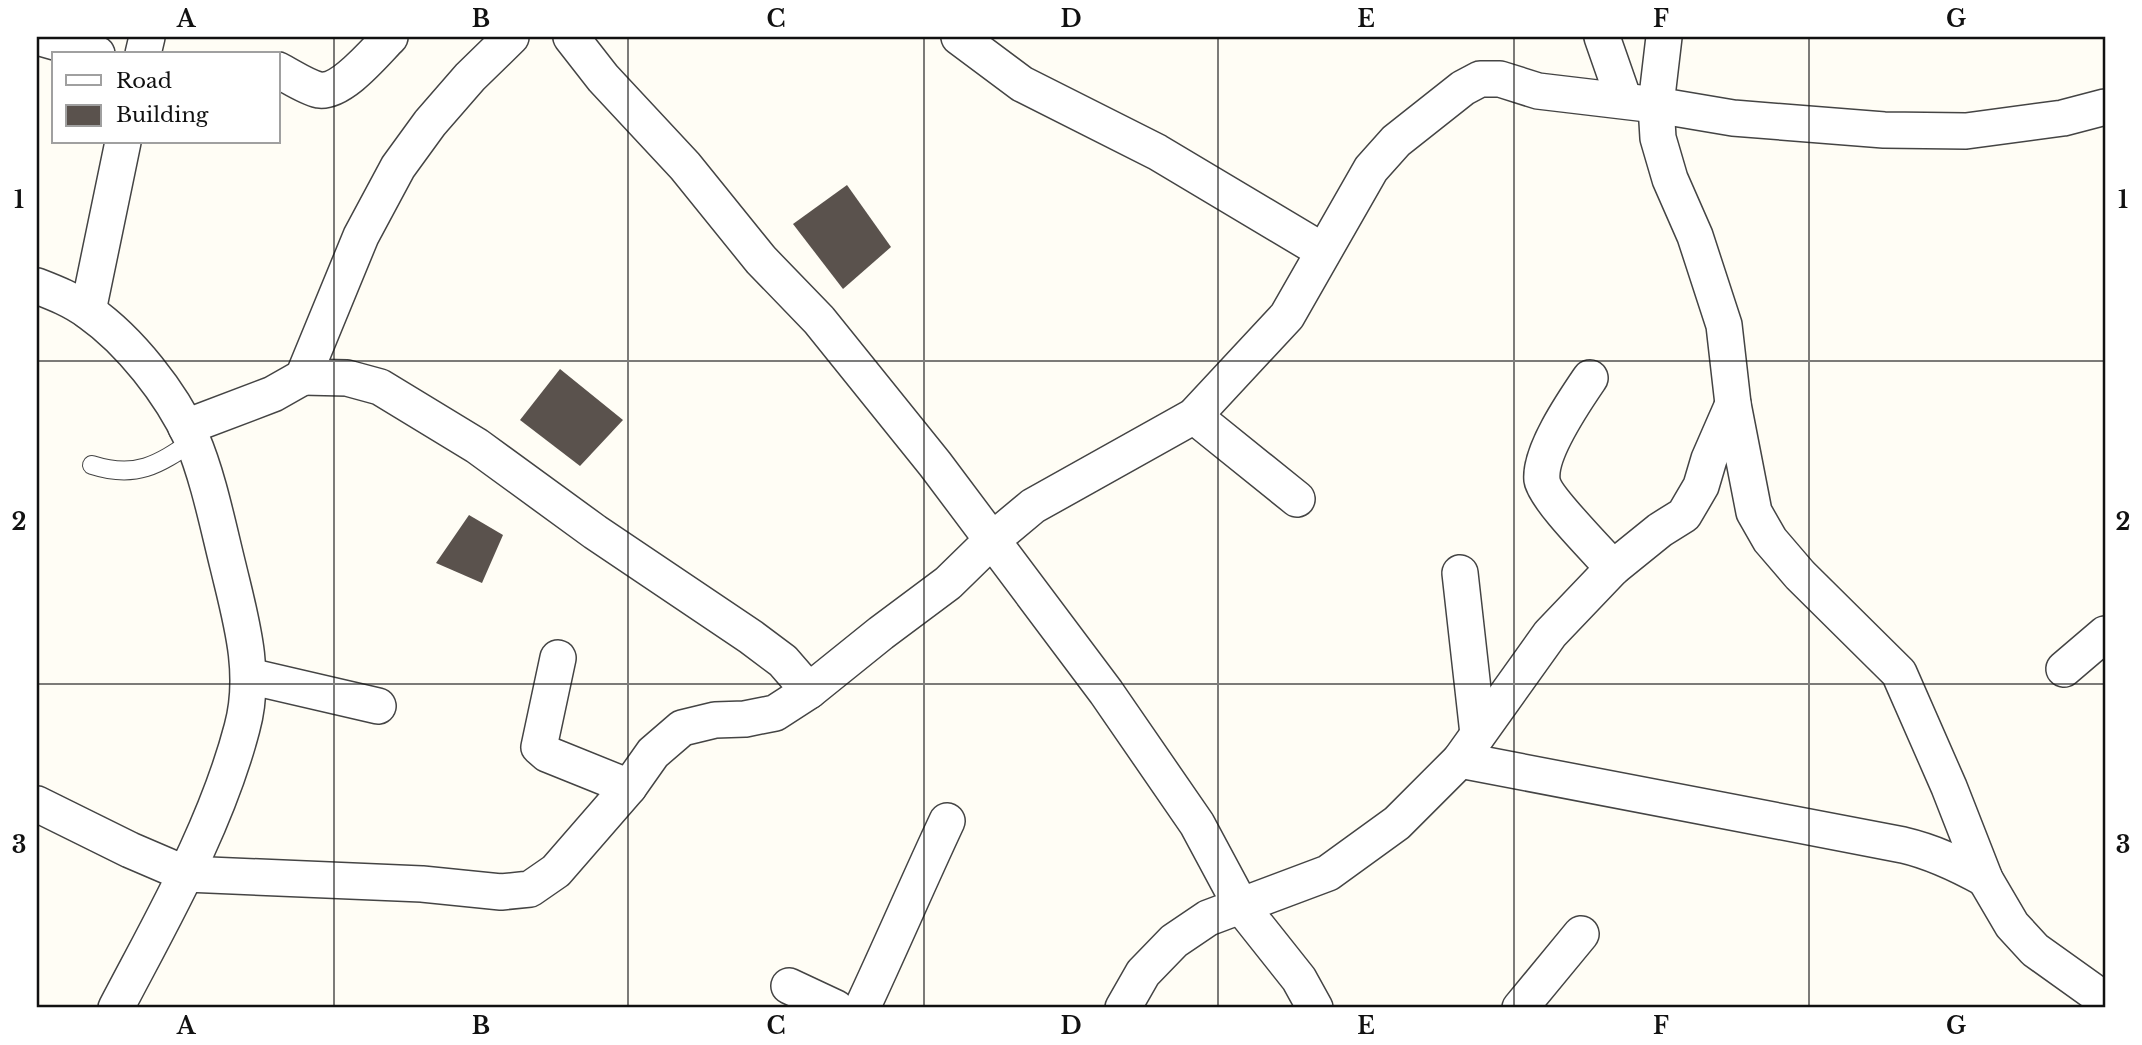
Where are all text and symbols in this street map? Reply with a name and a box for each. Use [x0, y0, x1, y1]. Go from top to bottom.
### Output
text: A [176, 5, 197, 33]
text: B [472, 5, 490, 33]
text: C [767, 5, 785, 33]
text: D [1060, 5, 1082, 33]
text: E [1357, 5, 1375, 33]
text: F [1653, 5, 1669, 33]
text: G [1946, 5, 1966, 33]
legend [52, 52, 280, 144]
text: Road [116, 68, 172, 94]
text: Building [116, 102, 209, 128]
text: 1 [14, 186, 24, 214]
text: 1 [2118, 186, 2128, 214]
text: 2 [12, 508, 26, 536]
text: 2 [2116, 508, 2130, 536]
text: 3 [12, 831, 26, 859]
text: 3 [2116, 831, 2130, 859]
text: A [176, 1012, 197, 1040]
text: B [472, 1012, 490, 1040]
text: C [767, 1012, 785, 1040]
text: D [1060, 1012, 1082, 1040]
text: E [1357, 1012, 1375, 1040]
text: F [1653, 1012, 1669, 1040]
text: G [1946, 1012, 1966, 1040]

